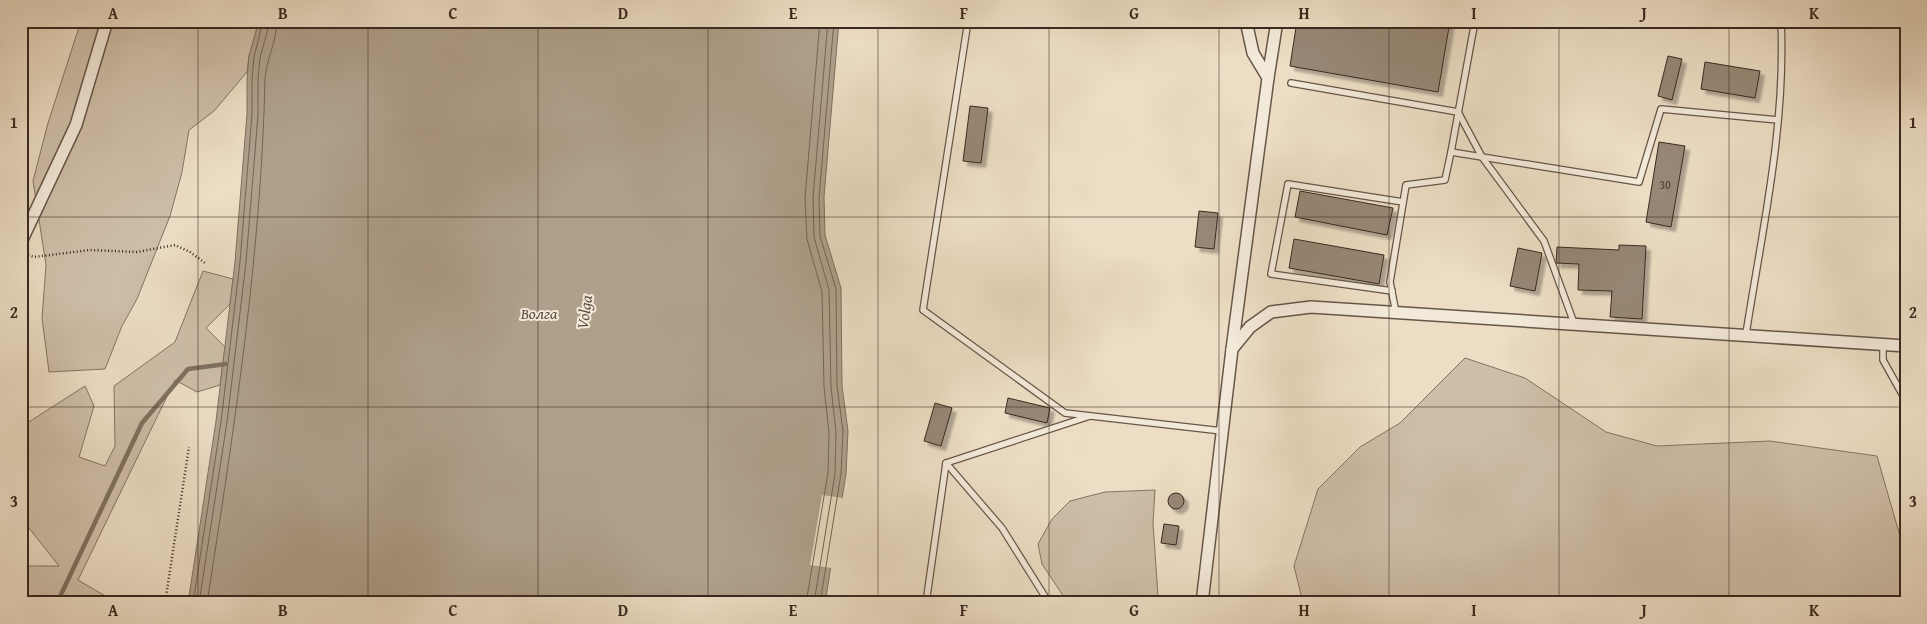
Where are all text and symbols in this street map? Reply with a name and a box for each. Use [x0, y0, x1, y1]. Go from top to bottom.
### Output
text: A [108, 1, 119, 25]
text: B [278, 1, 288, 25]
text: C [448, 1, 458, 25]
text: D [618, 1, 628, 25]
text: E [789, 1, 798, 25]
text: F [960, 1, 968, 25]
text: G [1129, 1, 1139, 25]
text: H [1298, 1, 1310, 25]
text: I [1471, 1, 1477, 25]
text: J [1638, 1, 1647, 25]
text: K [1809, 1, 1820, 25]
text: 1 [10, 110, 18, 134]
text: 1 [1909, 110, 1917, 134]
house number: 30 [1659, 176, 1671, 193]
water label: Volga [570, 293, 598, 331]
text: 2 [10, 300, 18, 324]
text: 2 [1909, 300, 1917, 324]
water label: Волга [520, 301, 558, 325]
text: 3 [10, 489, 18, 513]
text: 3 [1909, 489, 1917, 513]
text: A [108, 598, 119, 622]
text: B [278, 598, 288, 622]
text: C [448, 598, 458, 622]
text: D [618, 598, 628, 622]
text: E [789, 598, 798, 622]
text: F [960, 598, 968, 622]
text: G [1129, 598, 1139, 622]
text: H [1298, 598, 1310, 622]
text: I [1471, 598, 1477, 622]
text: J [1638, 598, 1647, 622]
text: K [1809, 598, 1820, 622]

